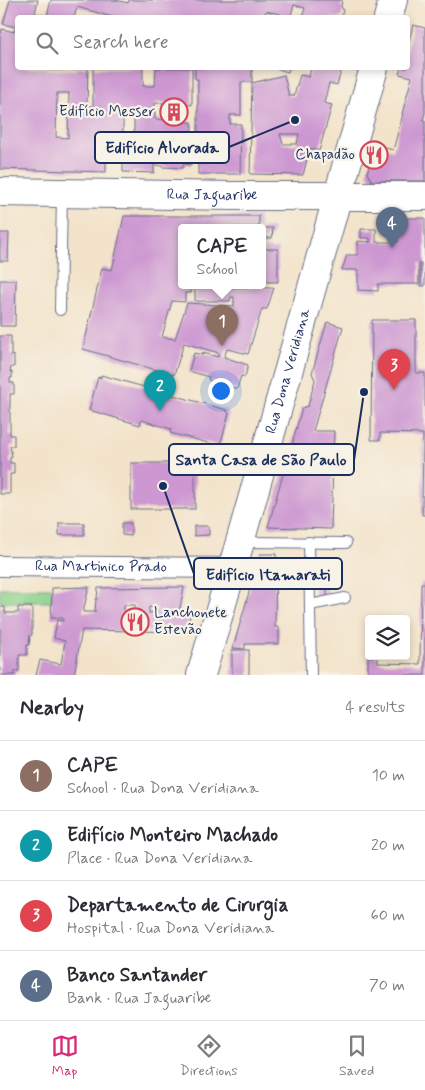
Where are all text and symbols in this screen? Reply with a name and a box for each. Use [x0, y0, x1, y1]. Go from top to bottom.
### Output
search box [15, 15, 410, 70]
icon: search [33, 29, 61, 57]
text: Search here [73, 30, 169, 55]
building icon: Edifício Messer [159, 97, 189, 127]
place label: Edifício Messer [59, 102, 155, 122]
callout: Edifício Alvorada [95, 132, 229, 163]
text: Edifício Alvorada [105, 138, 219, 159]
restaurant icon: Chapadão [359, 140, 389, 170]
place label: Chapadão [295, 145, 355, 165]
street label: Rua Jaguaribe [166, 185, 258, 207]
pin: 4 [376, 207, 408, 248]
popup [178, 224, 266, 289]
text: CAPE [197, 234, 247, 259]
text: School [197, 259, 238, 280]
pin: 1 [206, 305, 238, 346]
street label: Rua Dona Veridiana [261, 305, 316, 436]
pin: 3 [378, 349, 410, 390]
pin: 2 [144, 370, 176, 411]
your location [208, 378, 234, 404]
callout: Santa Casa de São Paulo [169, 444, 354, 475]
text: Santa Casa de São Paulo [175, 450, 347, 471]
street label: Rua Martinico Prado [35, 556, 167, 577]
callout: Edifício Itamarati [194, 558, 342, 589]
text: Edifício Itamarati [206, 565, 331, 586]
place label: Lanchonete Estevão [154, 603, 227, 640]
restaurant icon: Lanchonete Estevão [120, 607, 150, 637]
map controls [365, 615, 410, 660]
button: layers [365, 615, 410, 660]
text: Nearby [20, 694, 84, 722]
text: 4 results [345, 697, 405, 718]
text: CAPE [67, 753, 118, 778]
text: 1 [32, 765, 40, 786]
text: 10 m [372, 765, 405, 786]
text: School · Rua Dona Veridiana [67, 778, 259, 799]
text: Edifício Monteiro Machado [67, 823, 278, 848]
text: 2 [32, 835, 40, 856]
text: 20 m [371, 835, 405, 856]
text: Place · Rua Dona Veridiana [67, 848, 252, 869]
text: Departamento de Cirurgia [67, 893, 288, 918]
text: 3 [32, 905, 40, 926]
text: 60 m [371, 905, 405, 926]
text: Hospital · Rua Dona Veridiana [67, 918, 274, 939]
text: Banco Santander [67, 963, 207, 988]
text: 4 [31, 975, 41, 996]
text: 70 m [369, 975, 405, 996]
text: Bank · Rua Jaguaribe [67, 988, 211, 1009]
tab: Map [51, 1032, 79, 1080]
tab: Directions [180, 1032, 238, 1080]
tab: Saved [339, 1032, 374, 1080]

